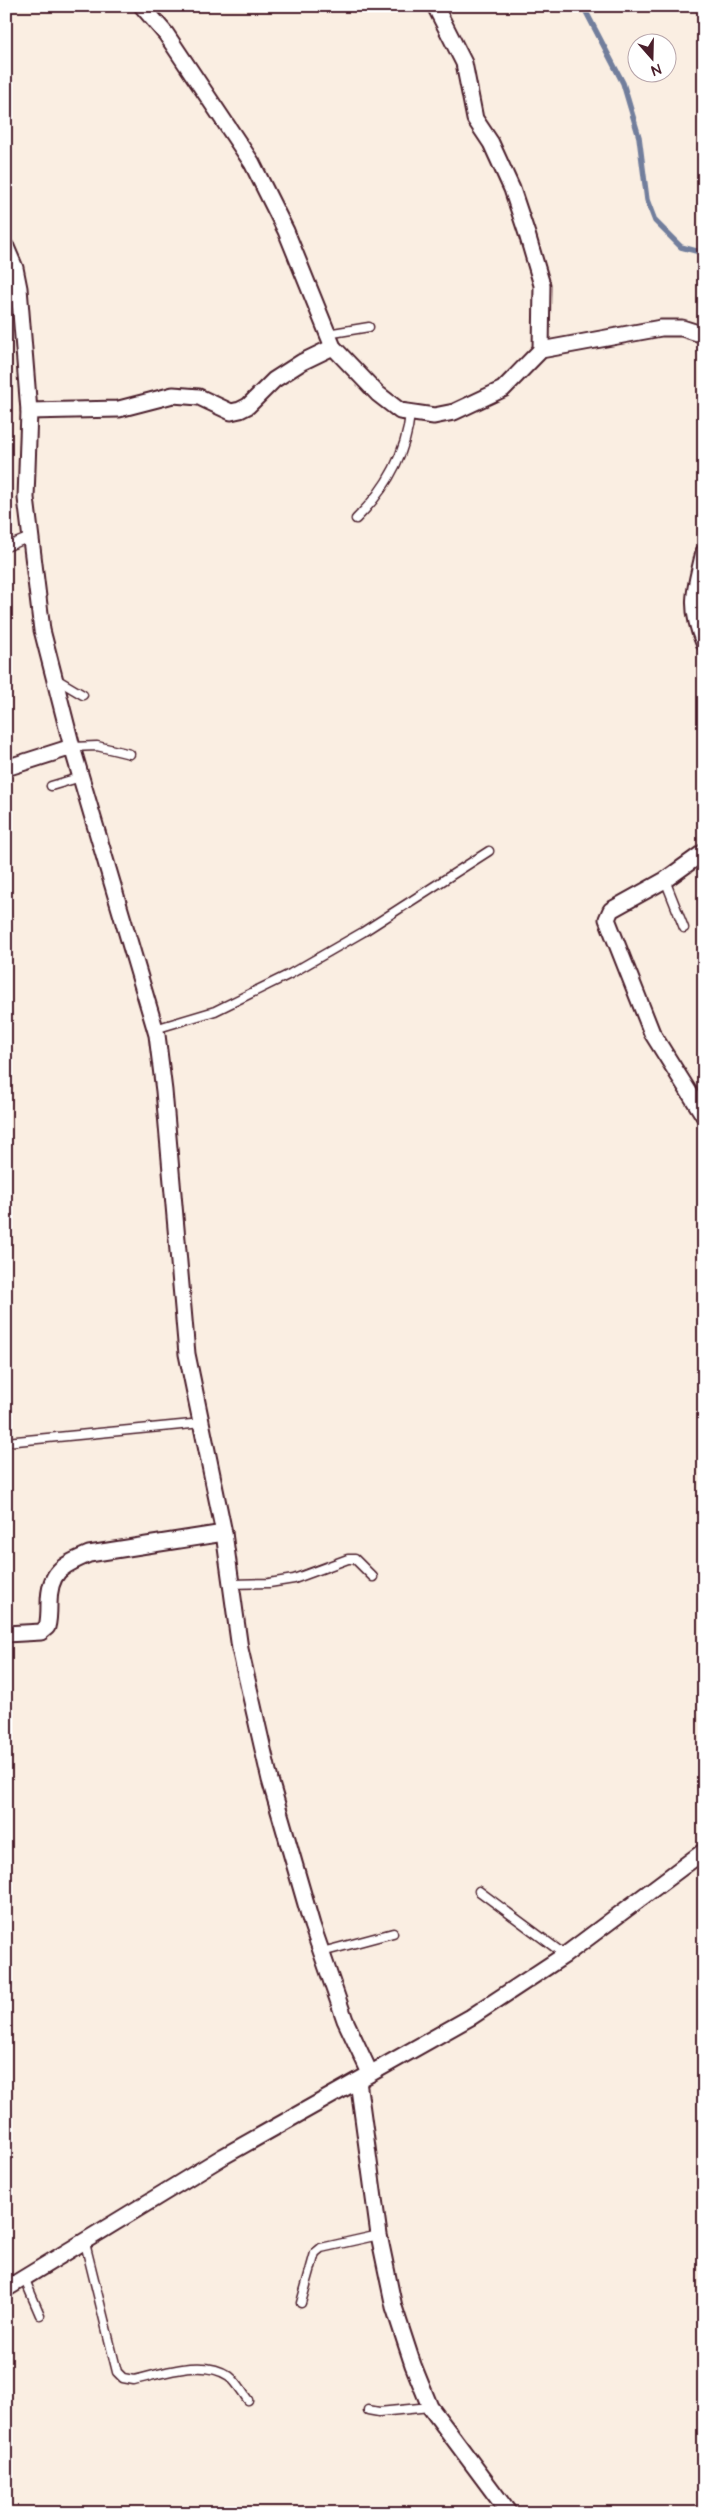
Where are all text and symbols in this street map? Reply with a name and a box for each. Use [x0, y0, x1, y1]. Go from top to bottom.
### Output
north arrow [628, 32, 678, 82]
text: N [648, 58, 664, 80]

